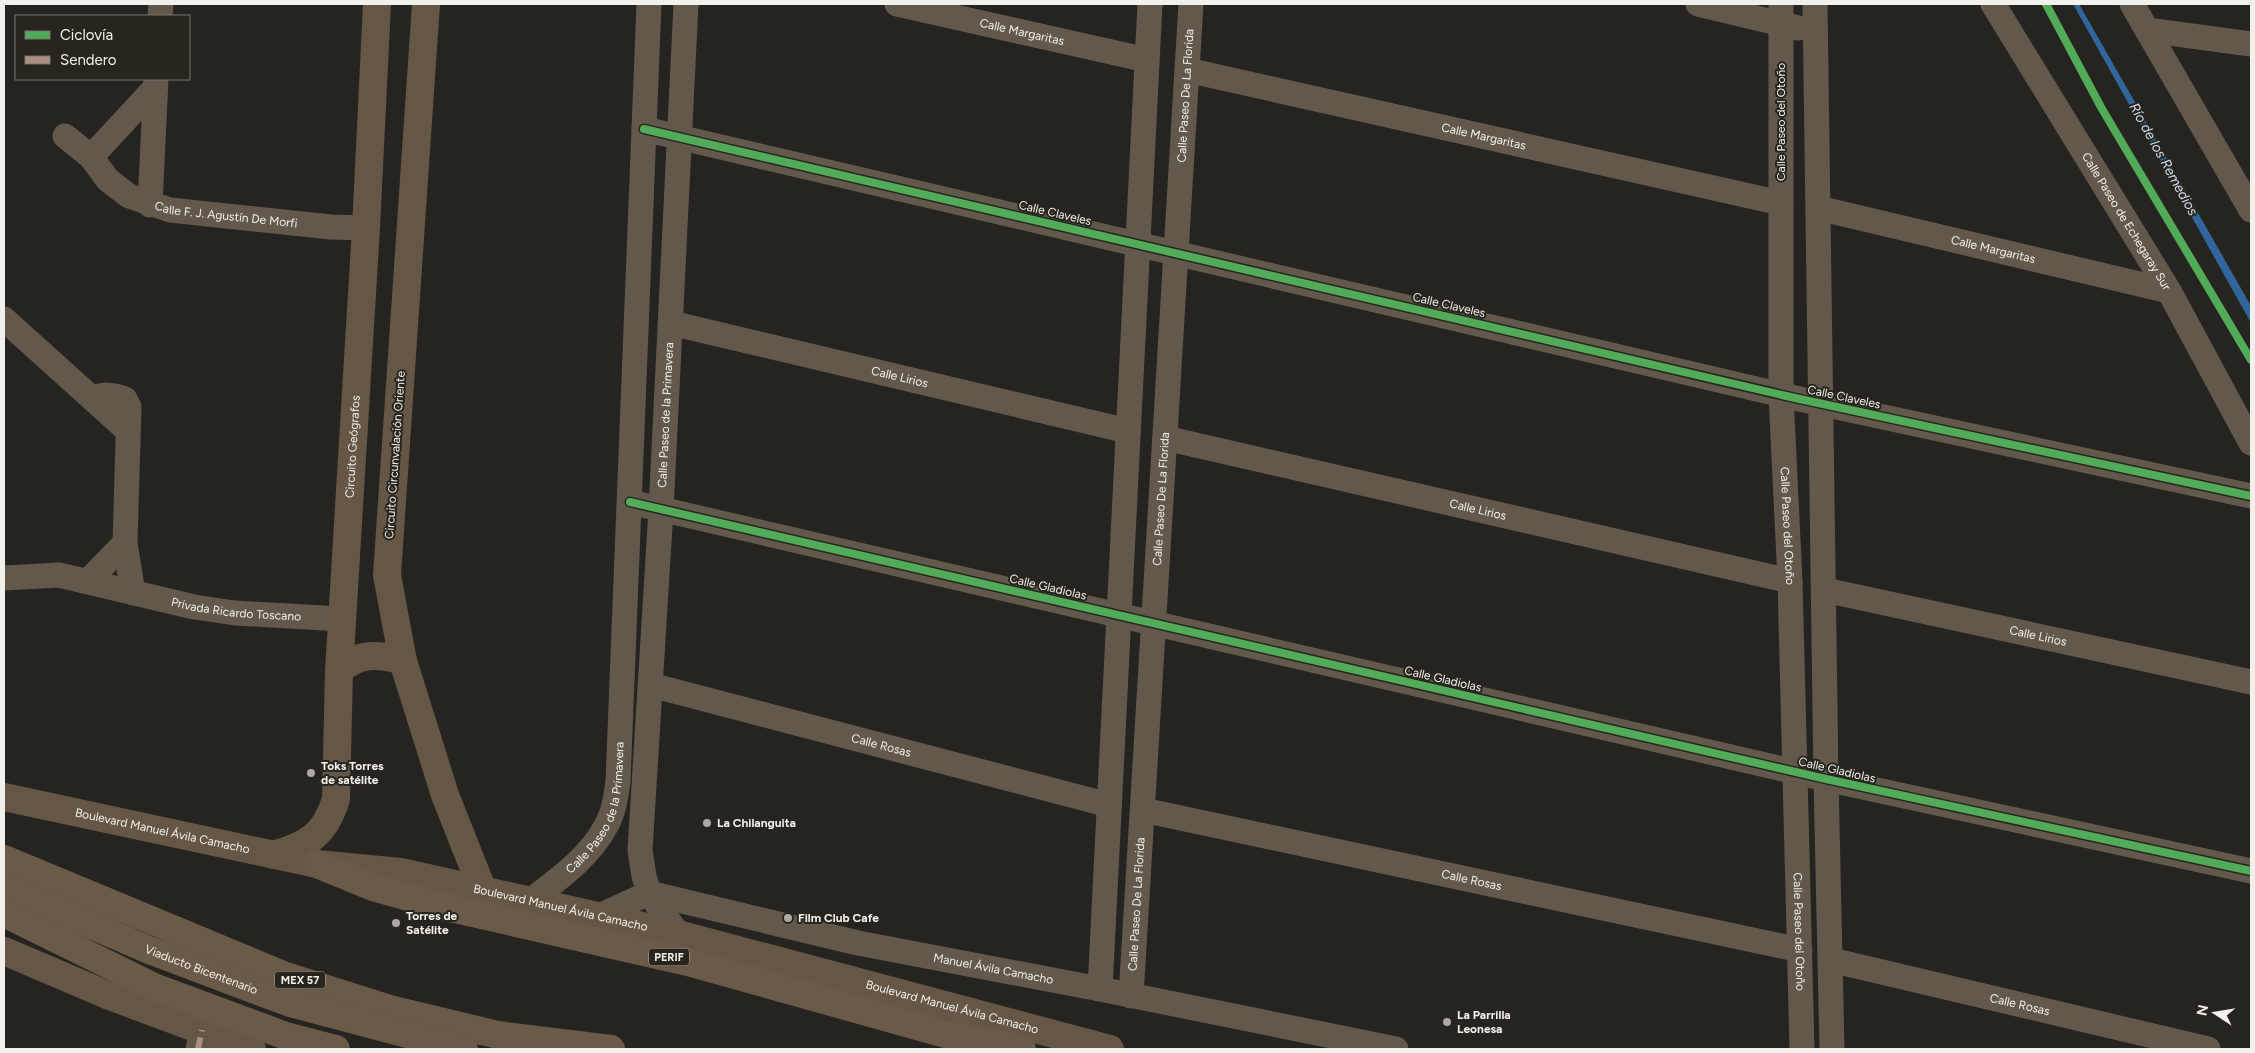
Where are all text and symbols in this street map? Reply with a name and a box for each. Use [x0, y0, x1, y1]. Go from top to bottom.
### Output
legend [15, 15, 190, 80]
street label: Calle Margaritas [978, 16, 1066, 48]
text: Ciclovía [60, 26, 113, 44]
street label: Calle Paseo De La Florida [1174, 28, 1196, 163]
text: Sendero [60, 51, 117, 69]
street label: Calle Paseo del Otoño [1774, 63, 1788, 181]
water label: Río de los Remedios [2125, 100, 2202, 219]
street label: Calle Margaritas [1440, 120, 1528, 153]
street label: Calle Paseo de Echegaray Sur [2079, 150, 2174, 293]
street label: Calle F. J. Agustín De Morfi [153, 198, 298, 230]
street label: Calle Claveles [1017, 198, 1093, 228]
street label: Calle Margaritas [1950, 233, 2037, 266]
street label: Calle Claveles [1411, 290, 1487, 320]
street label: Calle Paseo de la Primavera [655, 342, 676, 488]
street label: Calle Lirios [870, 364, 930, 391]
street label: Circuito Circunvalación Oriente [382, 370, 408, 540]
street label: Calle Claveles [1806, 382, 1882, 412]
street label: Circuito Geógrafos [343, 395, 363, 498]
street label: Calle Paseo De La Florida [1150, 432, 1172, 566]
street label: Calle Paseo del Otoño [1777, 466, 1797, 585]
street label: Calle Lirios [1448, 496, 1508, 523]
street label: Calle Gladiolas [1008, 571, 1088, 603]
street label: Privada Ricardo Toscano [170, 595, 301, 624]
street label: Calle Lirios [2008, 623, 2068, 649]
street label: Calle Gladiolas [1403, 663, 1483, 695]
street label: Calle Rosas [850, 731, 913, 760]
street label: Calle Paseo de la Primavera [563, 741, 627, 876]
street label: Calle Gladiolas [1797, 754, 1877, 786]
place label: Toks Torres de satélite [321, 759, 384, 787]
marker: Toks Torres de satélite [305, 767, 317, 779]
street label: Boulevard Manuel Ávila Camacho [74, 805, 251, 856]
place label: La Chilanguita [717, 816, 796, 830]
marker: La Chilanguita [701, 817, 713, 829]
street label: Calle Paseo De La Florida [1126, 837, 1148, 971]
street label: Calle Rosas [1440, 867, 1503, 893]
street label: Calle Paseo del Otoño [1790, 872, 1808, 991]
street label: Boulevard Manuel Ávila Camacho [472, 881, 649, 934]
place label: Torres de Satélite [406, 909, 458, 937]
place label: Film Club Cafe [798, 911, 879, 925]
marker: Film Club Cafe [782, 912, 794, 924]
marker: Torres de Satélite [390, 917, 402, 929]
street label: Viaducto Bicentenario [143, 942, 260, 997]
road number: PERIF [649, 949, 689, 966]
street label: Manuel Ávila Camacho [932, 950, 1055, 987]
road number: MEX 57 [275, 972, 325, 988]
street label: Boulevard Manuel Ávila Camacho [864, 977, 1040, 1037]
north arrow [2190, 988, 2240, 1038]
street label: Calle Rosas [1988, 991, 2052, 1019]
text: N [2193, 1003, 2212, 1017]
place label: La Parrilla Leonesa [1457, 1008, 1511, 1036]
marker: La Parrilla Leonesa [1441, 1016, 1453, 1028]

